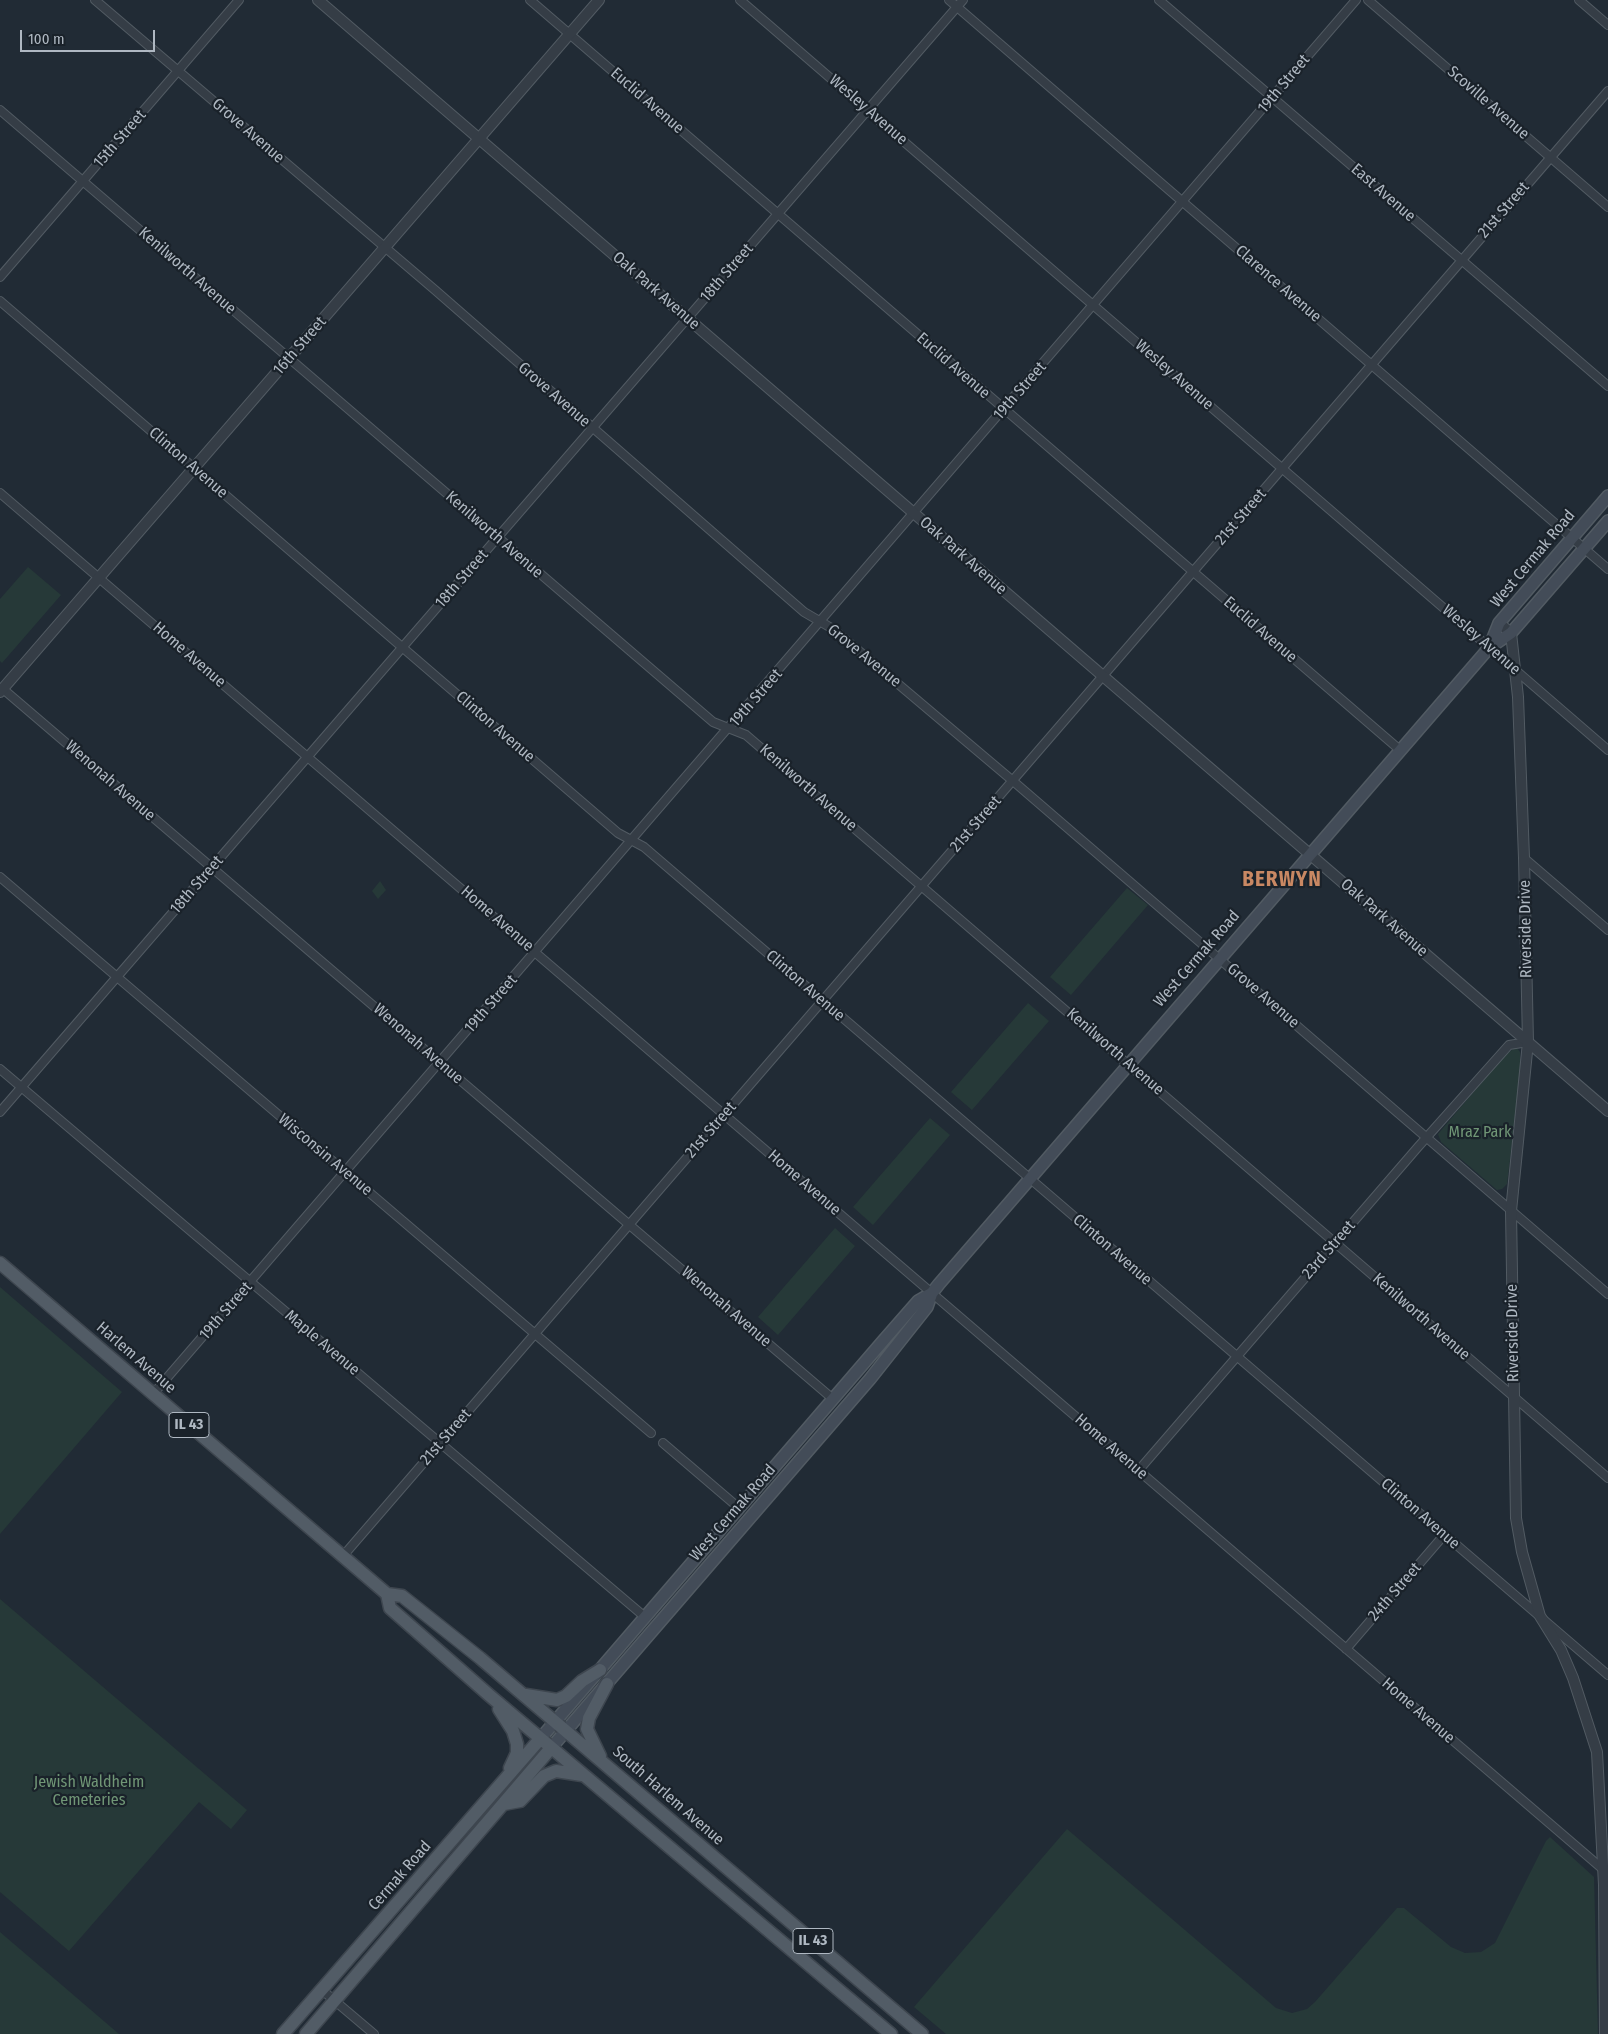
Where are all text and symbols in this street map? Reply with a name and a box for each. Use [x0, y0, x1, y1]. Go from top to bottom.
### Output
scale bar [22, 20, 158, 52]
text: 100 m [28, 30, 65, 48]
street label: 19th Street [1254, 51, 1314, 117]
street label: Scoville Avenue [1443, 62, 1533, 144]
street label: Euclid Avenue [606, 64, 688, 138]
street label: Wesley Avenue [825, 71, 911, 149]
street label: Grove Avenue [208, 94, 288, 168]
street label: 15th Street [90, 106, 150, 172]
street label: East Avenue [1347, 160, 1419, 226]
street label: 21st Street [1474, 178, 1534, 242]
street label: Kenilworth Avenue [134, 223, 240, 319]
street label: 18th Street [696, 240, 758, 306]
street label: Clarence Avenue [1231, 241, 1325, 327]
street label: Oak Park Avenue [608, 248, 704, 334]
street label: 16th Street [269, 313, 331, 379]
street label: Euclid Avenue [912, 329, 994, 403]
street label: Wesley Avenue [1131, 336, 1217, 414]
street label: Grove Avenue [514, 358, 594, 432]
street label: 19th Street [990, 358, 1050, 424]
street label: Clinton Avenue [145, 423, 231, 503]
street label: 21st Street [1211, 485, 1271, 549]
street label: Kenilworth Avenue [441, 487, 547, 583]
street label: West Cermak Road [1487, 506, 1579, 612]
street label: Oak Park Avenue [915, 513, 1011, 599]
street label: 18th Street [431, 546, 493, 612]
street label: Euclid Avenue [1219, 593, 1301, 667]
street label: Wesley Avenue [1438, 601, 1524, 679]
street label: Home Avenue [149, 618, 229, 692]
street label: Grove Avenue [823, 620, 905, 692]
street label: 19th Street [726, 665, 786, 731]
street label: Clinton Avenue [452, 687, 538, 767]
street label: Wenonah Avenue [61, 737, 159, 825]
street label: Kenilworth Avenue [755, 740, 861, 836]
street label: 21st Street [946, 792, 1006, 856]
street label: 18th Street [166, 852, 228, 918]
district label: BERWYN [1241, 867, 1323, 893]
street label: Oak Park Avenue [1336, 875, 1432, 961]
street label: Riverside Drive [1516, 880, 1536, 978]
street label: Home Avenue [457, 882, 537, 956]
street label: West Cermak Road [1150, 907, 1244, 1011]
street label: Clinton Avenue [762, 946, 848, 1026]
street label: Grove Avenue [1223, 959, 1303, 1033]
street label: 19th Street [461, 971, 521, 1037]
street label: Wenonah Avenue [369, 1000, 467, 1088]
street label: Kenilworth Avenue [1062, 1004, 1168, 1100]
street label: 21st Street [681, 1098, 741, 1162]
street label: Wisconsin Avenue [274, 1110, 376, 1200]
park label: Mraz Park [1449, 1123, 1511, 1143]
street label: Home Avenue [764, 1146, 844, 1220]
street label: Clinton Avenue [1069, 1210, 1155, 1290]
street label: 23rd Street [1298, 1217, 1360, 1283]
street label: Wenonah Avenue [677, 1263, 775, 1351]
street label: Kenilworth Avenue [1368, 1269, 1474, 1365]
street label: 19th Street [196, 1278, 256, 1344]
street label: Riverside Drive [1503, 1284, 1523, 1382]
street label: Maple Avenue [281, 1306, 363, 1380]
street label: Harlem Avenue [92, 1318, 180, 1398]
street label: 21st Street [416, 1405, 476, 1469]
street label: Home Avenue [1071, 1410, 1151, 1484]
road number: IL 43 [169, 1412, 209, 1438]
street label: West Cermak Road [686, 1461, 780, 1565]
street label: Clinton Avenue [1377, 1474, 1463, 1554]
street label: 24th Street [1364, 1559, 1426, 1625]
street label: Home Avenue [1378, 1674, 1458, 1748]
street label: South Harlem Avenue [608, 1742, 728, 1850]
park label: Jewish Waldheim Cemeteries [34, 1773, 144, 1811]
street label: Cermak Road [365, 1837, 435, 1915]
road number: IL 43 [793, 1928, 833, 1954]

